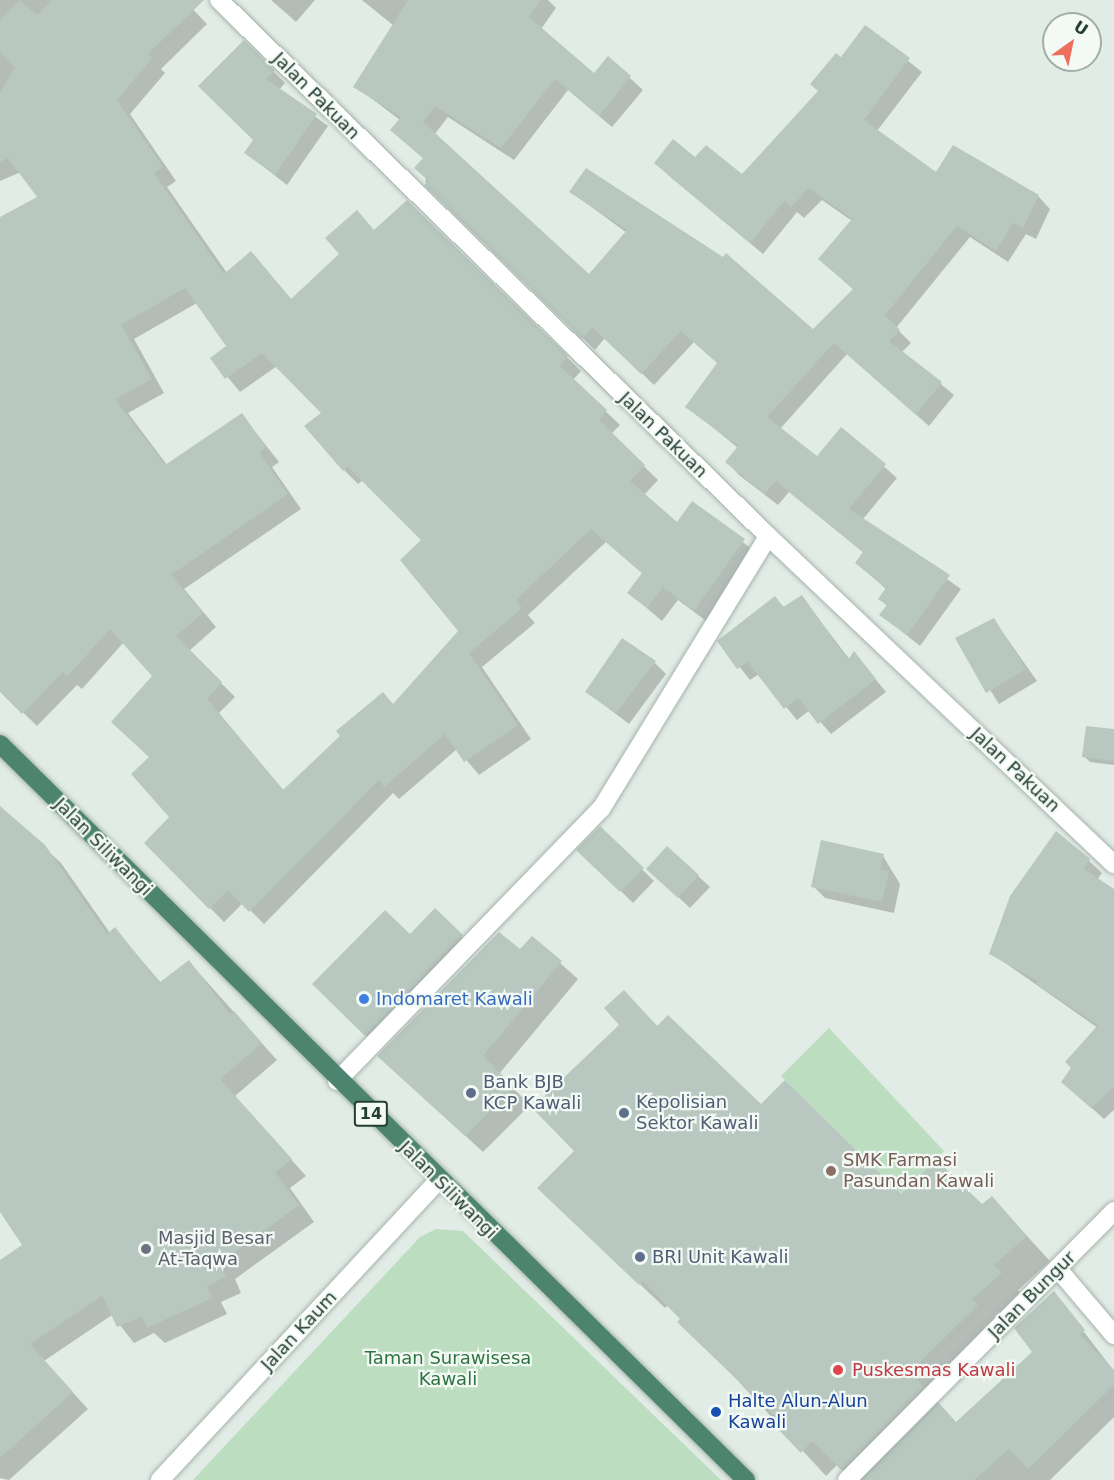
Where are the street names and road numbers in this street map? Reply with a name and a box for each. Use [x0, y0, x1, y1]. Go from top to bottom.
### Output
street label: Jalan Pakuan [268, 48, 364, 144]
street label: Jalan Pakuan [614, 388, 712, 482]
street label: Jalan Pakuan [966, 723, 1064, 817]
street label: Jalan Siliwangi [50, 794, 156, 900]
road number: 14 [353, 1101, 389, 1127]
street label: Jalan Siliwangi [395, 1137, 501, 1243]
street label: Jalan Bungur [984, 1247, 1080, 1343]
street label: Jalan Kaum [257, 1287, 341, 1375]

